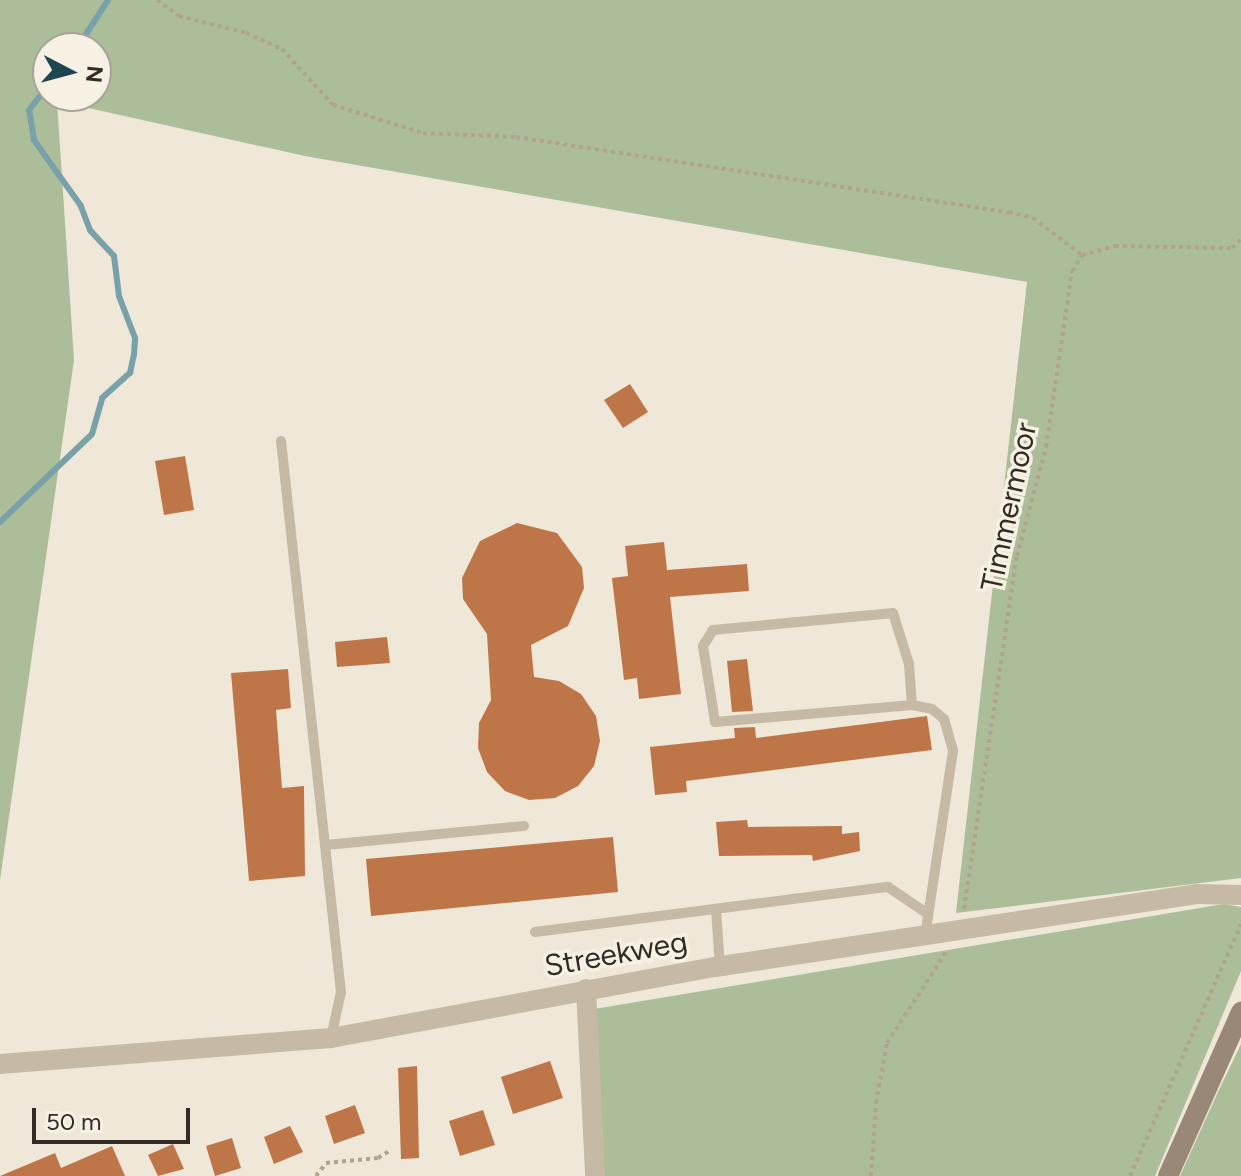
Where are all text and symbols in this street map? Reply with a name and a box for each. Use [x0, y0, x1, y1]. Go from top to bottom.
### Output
north arrow [32, 32, 112, 112]
text: N [80, 64, 109, 84]
street label: Timmermoor [974, 419, 1044, 595]
street label: Streekweg [542, 924, 690, 984]
scale bar [36, 1092, 194, 1142]
text: 50 m [46, 1107, 102, 1136]

